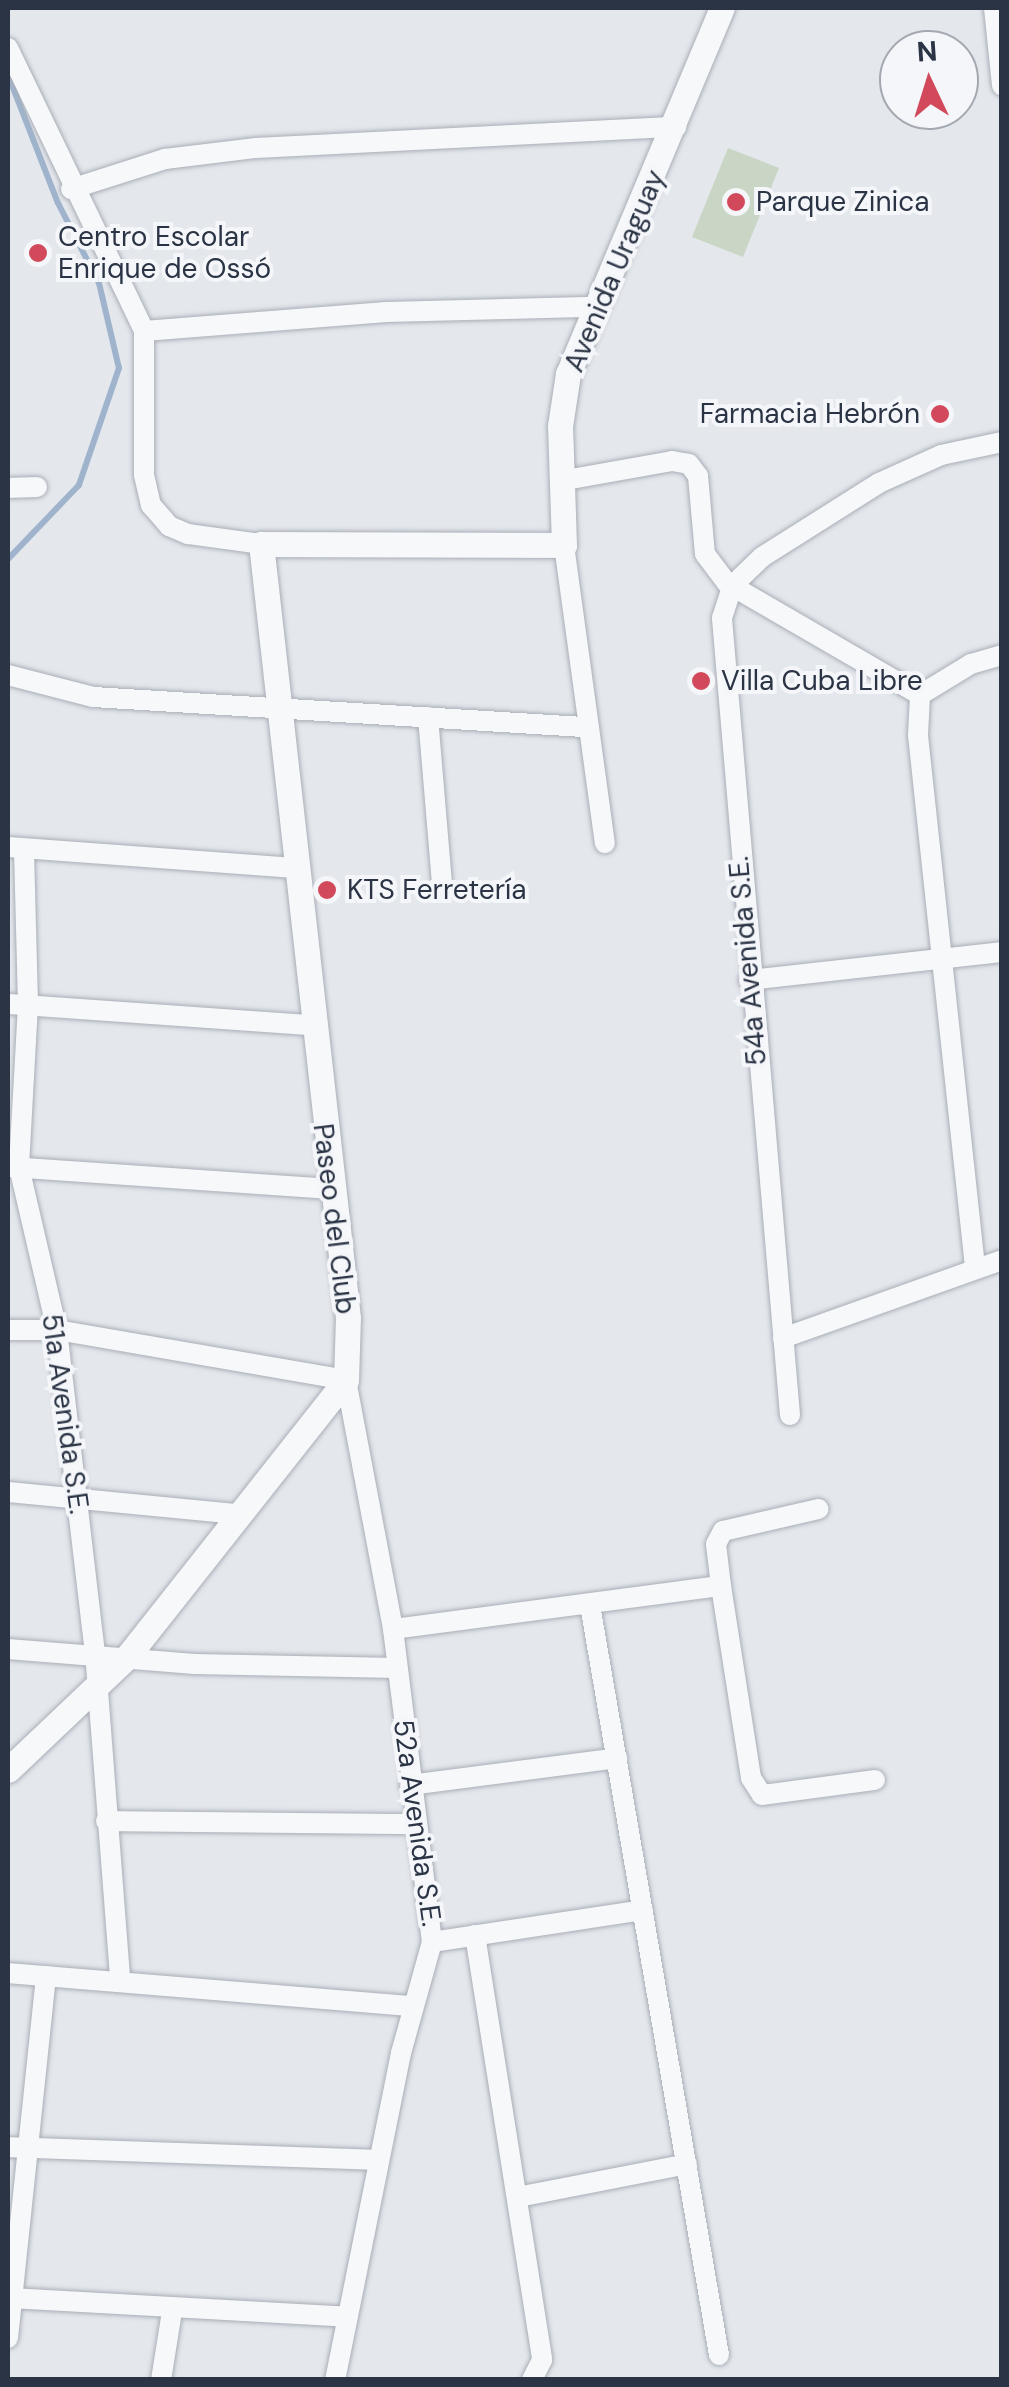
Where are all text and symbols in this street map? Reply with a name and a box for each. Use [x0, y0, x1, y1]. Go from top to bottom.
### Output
north arrow [879, 30, 979, 130]
text: N [916, 32, 938, 71]
street label: Avenida Uraguay [557, 165, 673, 377]
place label: Parque Zinica [756, 185, 930, 219]
marker: Parque Zinica [725, 191, 747, 213]
place label: Centro Escolar Enrique de Ossó [58, 220, 271, 286]
marker: Centro Escolar Enrique de Ossó [27, 242, 49, 264]
place label: Farmacia Hebrón [700, 397, 920, 431]
marker: Farmacia Hebrón [929, 403, 951, 425]
place label: Villa Cuba Libre [721, 664, 923, 698]
marker: Villa Cuba Libre [690, 670, 712, 692]
street label: 54a Avenida S.E. [722, 855, 774, 1067]
place label: KTS Ferretería [347, 873, 527, 907]
marker: KTS Ferretería [316, 879, 338, 901]
street label: Paseo del Club [306, 1122, 362, 1316]
street label: 51a Avenida S.E. [34, 1312, 96, 1516]
street label: 52a Avenida S.E. [386, 1717, 448, 1929]

